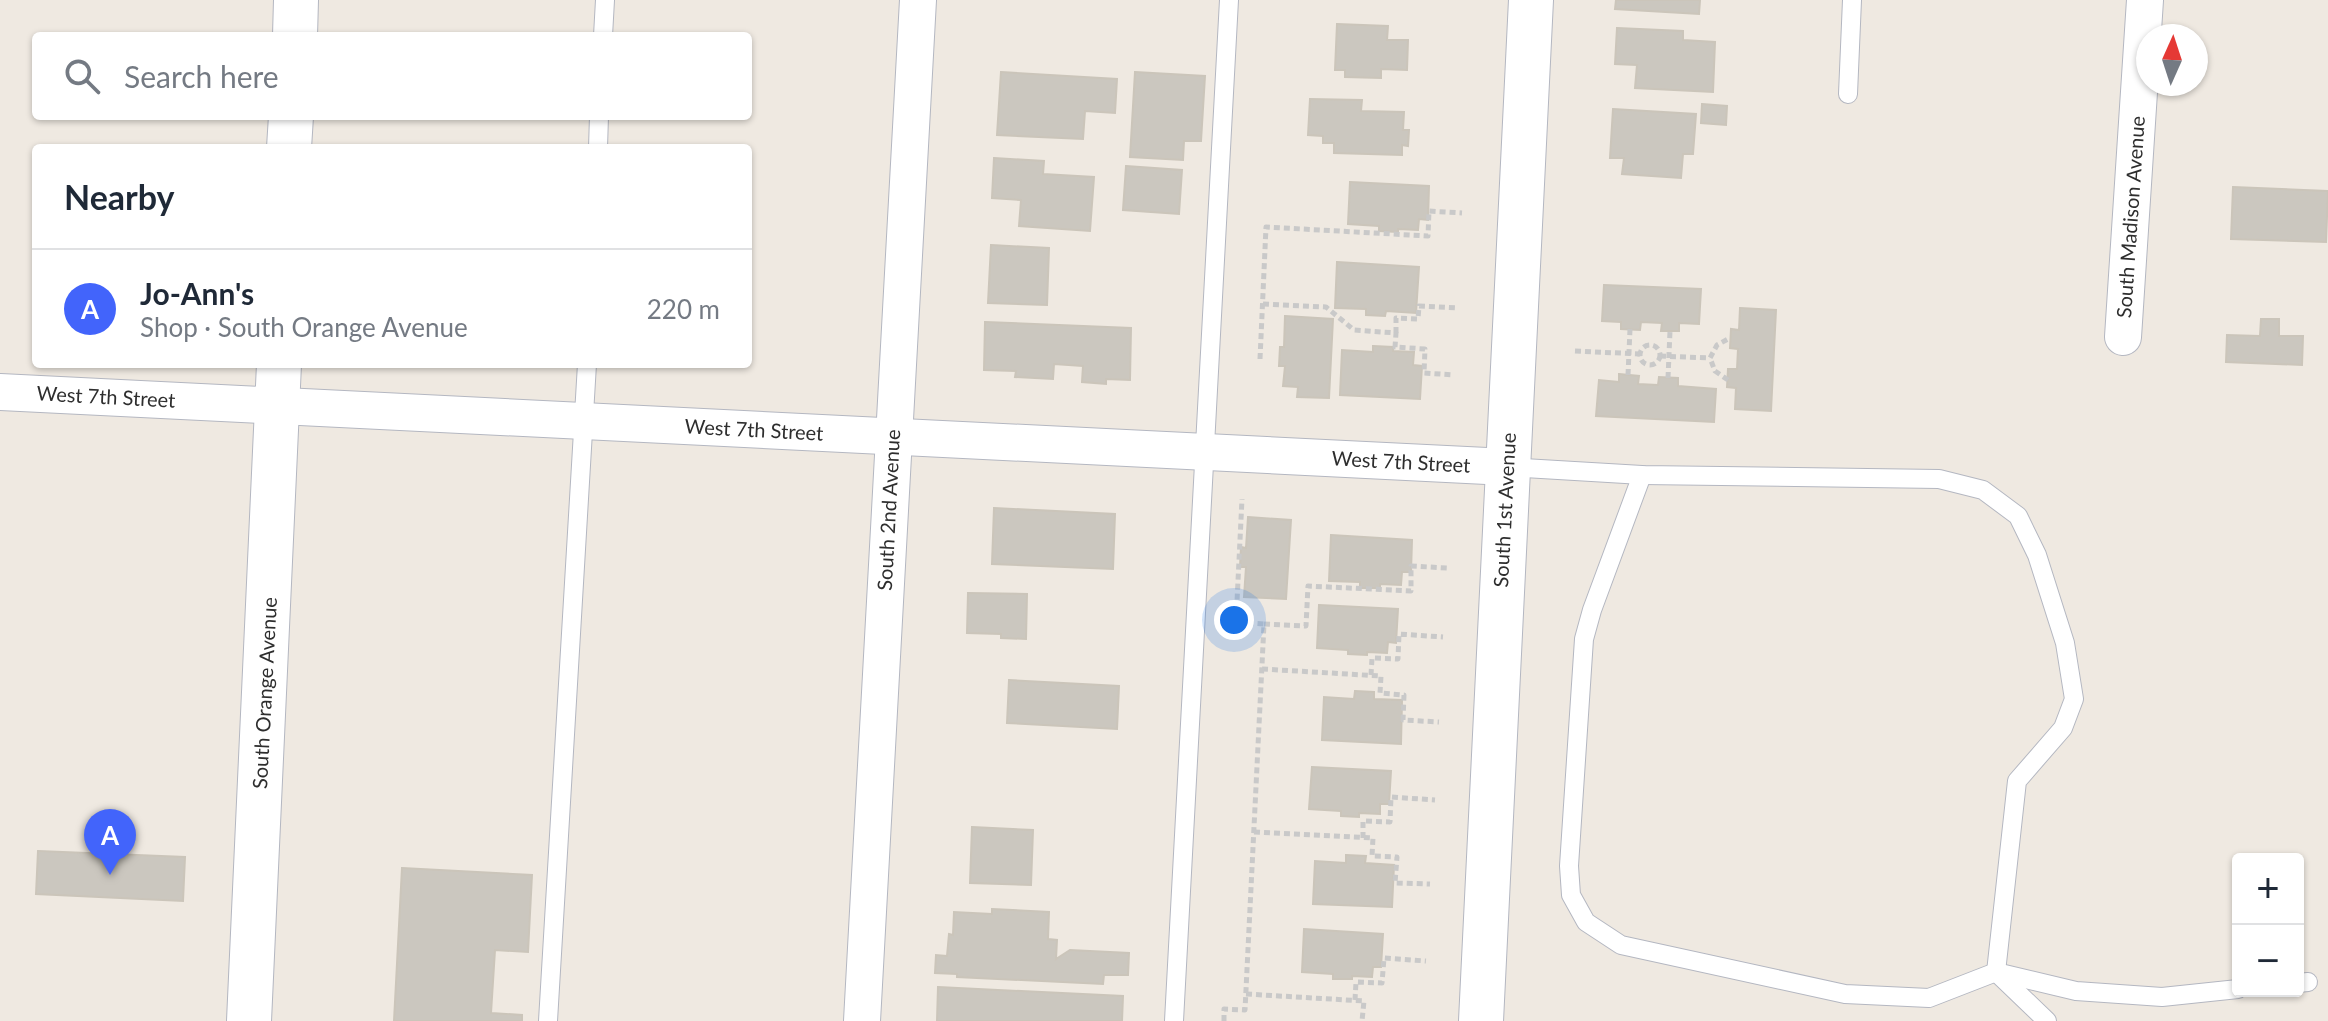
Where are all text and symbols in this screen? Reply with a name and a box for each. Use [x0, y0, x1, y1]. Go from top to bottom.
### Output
north arrow [2136, 24, 2208, 96]
search box [32, 32, 752, 120]
icon: search [60, 54, 104, 98]
text: Search here [124, 58, 279, 94]
street label: South Madison Avenue [2111, 115, 2149, 319]
text: Nearby [64, 176, 175, 217]
text: Jo-Ann's [140, 275, 254, 311]
text: A [81, 293, 99, 325]
text: 220 m [647, 293, 720, 325]
text: Shop · South Orange Avenue [140, 311, 468, 343]
street label: West 7th Street [36, 380, 176, 412]
street label: West 7th Street [684, 413, 824, 445]
street label: South 2nd Avenue [872, 429, 904, 591]
street label: South 1st Avenue [1488, 432, 1520, 588]
street label: West 7th Street [1331, 445, 1471, 477]
street label: South Orange Avenue [247, 596, 281, 790]
your location [1214, 600, 1254, 640]
pin: A [84, 809, 136, 875]
map controls [2232, 853, 2304, 997]
button: + [2232, 853, 2304, 925]
button: − [2232, 925, 2304, 997]

